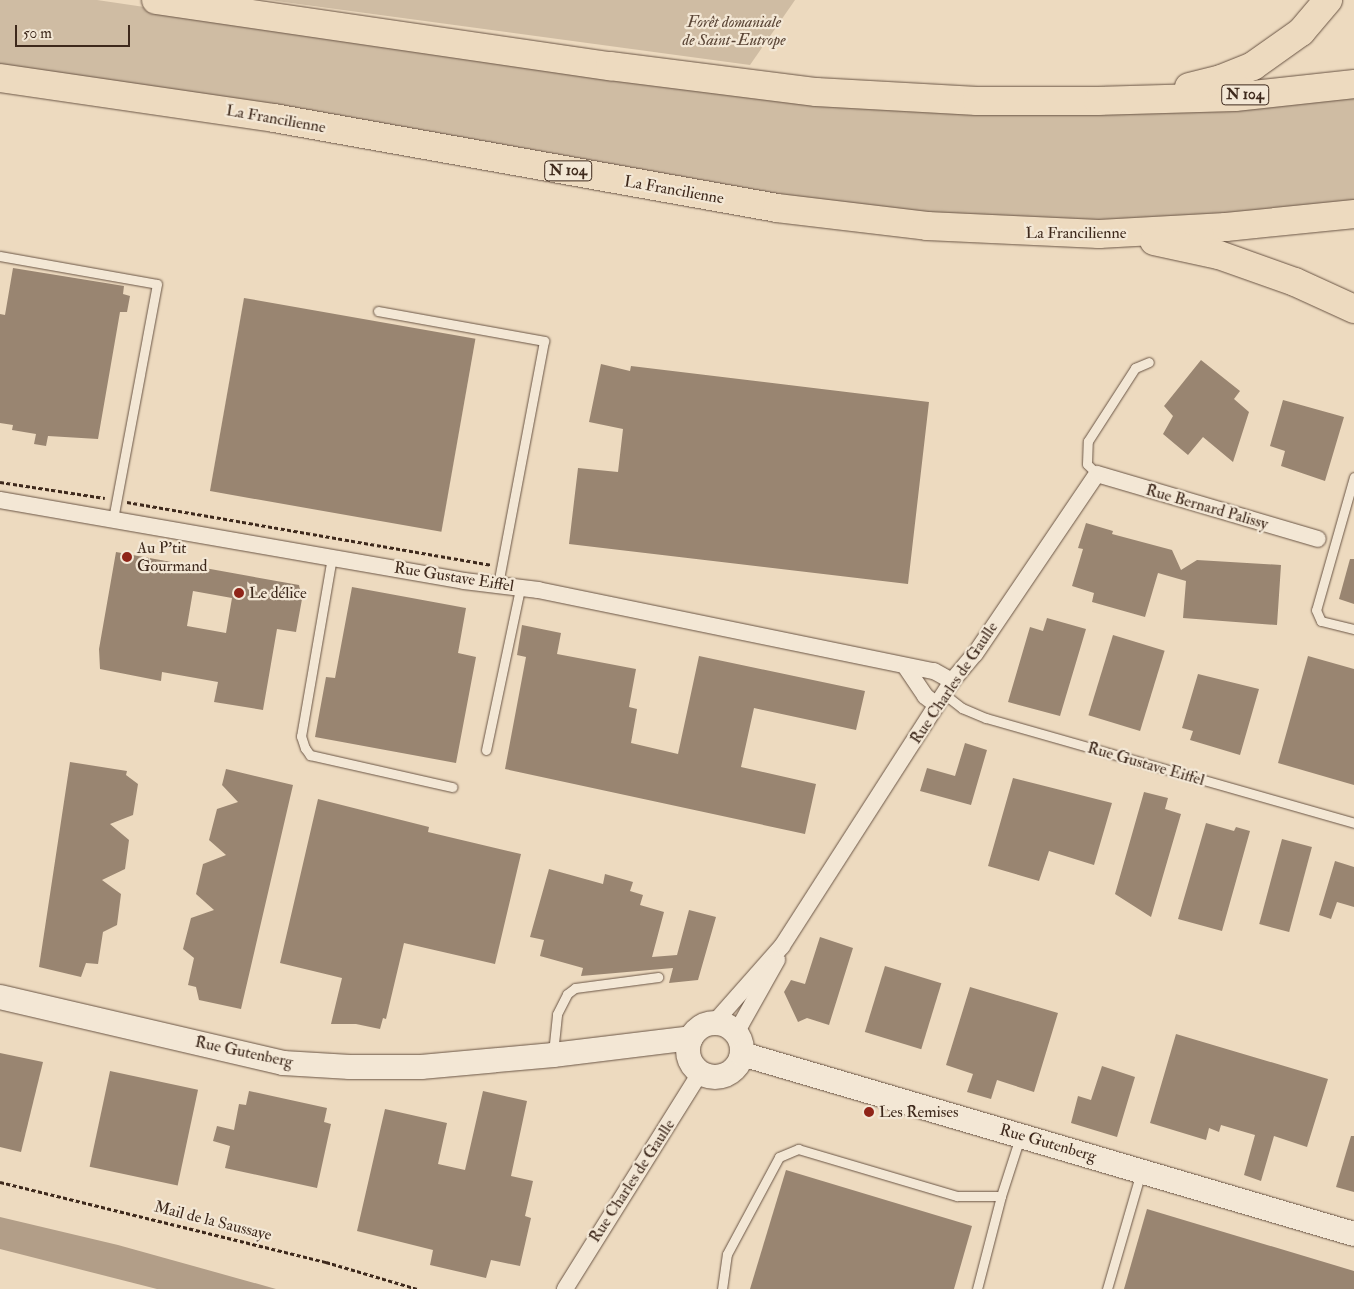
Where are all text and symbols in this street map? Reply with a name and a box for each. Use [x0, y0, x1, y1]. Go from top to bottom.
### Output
park label: Forêt domaniale de Saint-Eutrope [683, 12, 785, 50]
scale bar [18, 15, 132, 47]
text: 50 m [23, 24, 52, 43]
road number: N 104 [1220, 82, 1270, 108]
street label: La Francilienne [225, 101, 327, 137]
road number: N 104 [543, 158, 593, 184]
street label: La Francilienne [623, 172, 725, 208]
street label: La Francilienne [1026, 223, 1126, 243]
street label: Rue Bernard Palissy [1143, 480, 1271, 534]
place label: Au P'tit Gourmand [137, 538, 207, 576]
marker: Au P'tit Gourmand [121, 551, 133, 563]
street label: Rue Gustave Eiffel [393, 558, 515, 596]
place label: Le délice [249, 583, 307, 603]
marker: Le délice [233, 587, 245, 599]
street label: Rue Charles de Gaulle [906, 618, 1002, 748]
street label: Rue Gustave Eiffel [1085, 738, 1207, 790]
street label: Rue Gutenberg [193, 1032, 295, 1072]
place label: Les Remises [879, 1102, 958, 1122]
marker: Les Remises [863, 1106, 875, 1118]
street label: Rue Charles de Gaulle [585, 1116, 679, 1246]
street label: Rue Gutenberg [997, 1120, 1099, 1166]
street label: Mail de la Saussaye [152, 1197, 274, 1245]

